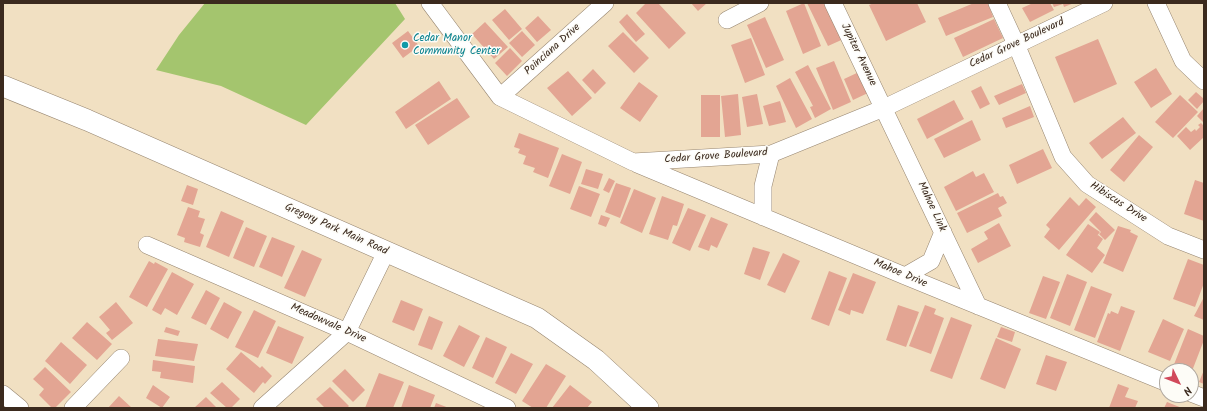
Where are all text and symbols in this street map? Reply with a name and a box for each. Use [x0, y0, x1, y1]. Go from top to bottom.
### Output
street label: Cedar Grove Boulevard [967, 16, 1067, 72]
street label: Poinciana Drive [522, 22, 584, 78]
street label: Jupiter Avenue [837, 22, 879, 88]
place label: Cedar Manor Community Center [413, 32, 500, 58]
marker: Cedar Manor Community Center [400, 40, 410, 50]
street label: Cedar Grove Boulevard [664, 147, 768, 167]
street label: Mahoe Link [914, 180, 948, 234]
street label: Hibiscus Drive [1087, 180, 1149, 226]
street label: Gregory Park Main Road [282, 201, 390, 259]
street label: Mahoe Drive [871, 257, 929, 291]
street label: Meadowvale Drive [288, 301, 368, 347]
north arrow [1159, 363, 1199, 403]
text: N [1178, 382, 1196, 399]

